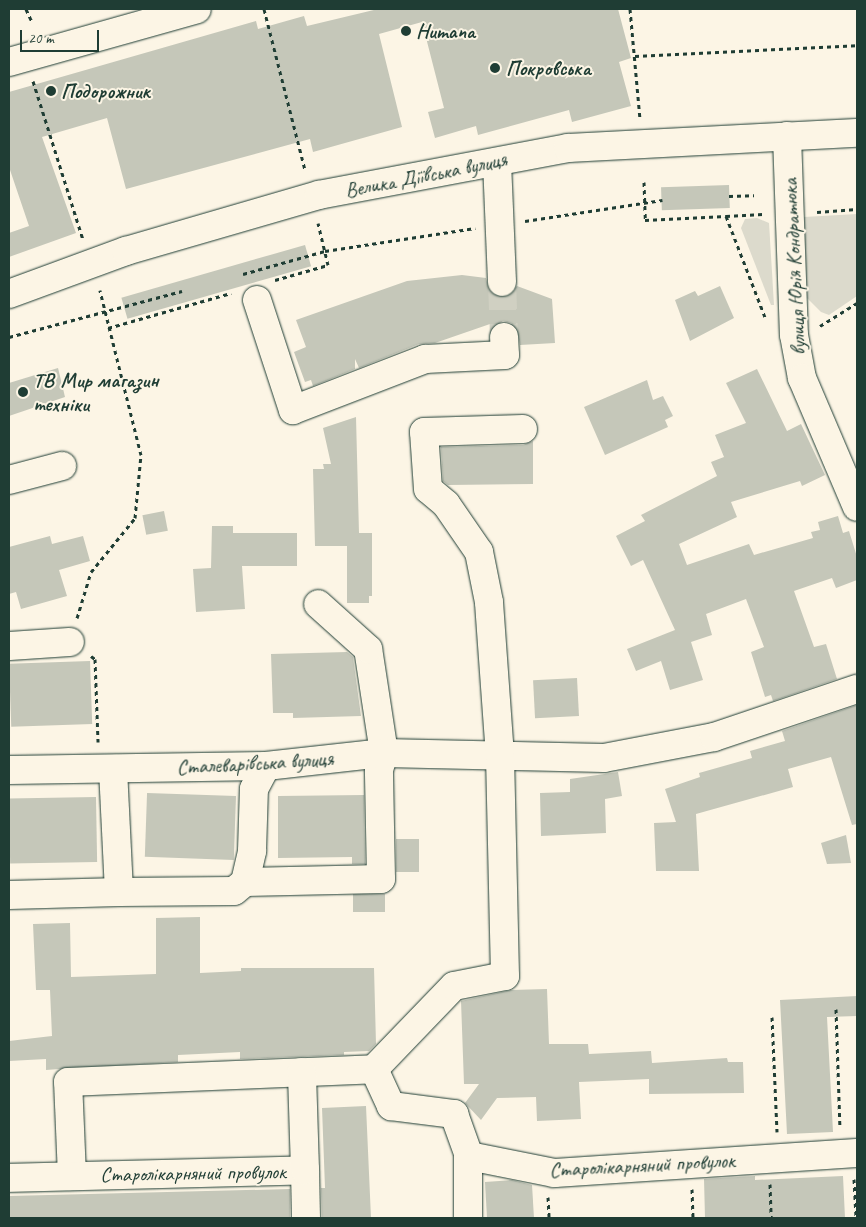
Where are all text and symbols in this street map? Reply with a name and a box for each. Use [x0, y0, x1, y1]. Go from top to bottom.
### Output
place label: Humana [416, 18, 475, 44]
scale bar [22, 20, 101, 52]
marker: Humana [400, 25, 412, 37]
text: 20 m [28, 29, 54, 48]
place label: Покровська [506, 55, 591, 81]
marker: Покровська [488, 61, 502, 75]
place label: Подорожник [61, 78, 150, 104]
marker: Подорожник [45, 85, 57, 97]
street label: Велика Діївська вулиця [343, 147, 509, 203]
street label: вулиця Юрія Кондратюка [777, 178, 811, 356]
place label: ТВ Мир магазин техніки [33, 367, 157, 417]
marker: ТВ Мир магазин техніки [17, 386, 29, 398]
street label: Сталеварівська вулиця [176, 746, 334, 780]
street label: Старолікарняний провулок [549, 1148, 735, 1182]
street label: Старолікарняний провулок [100, 1159, 286, 1187]

